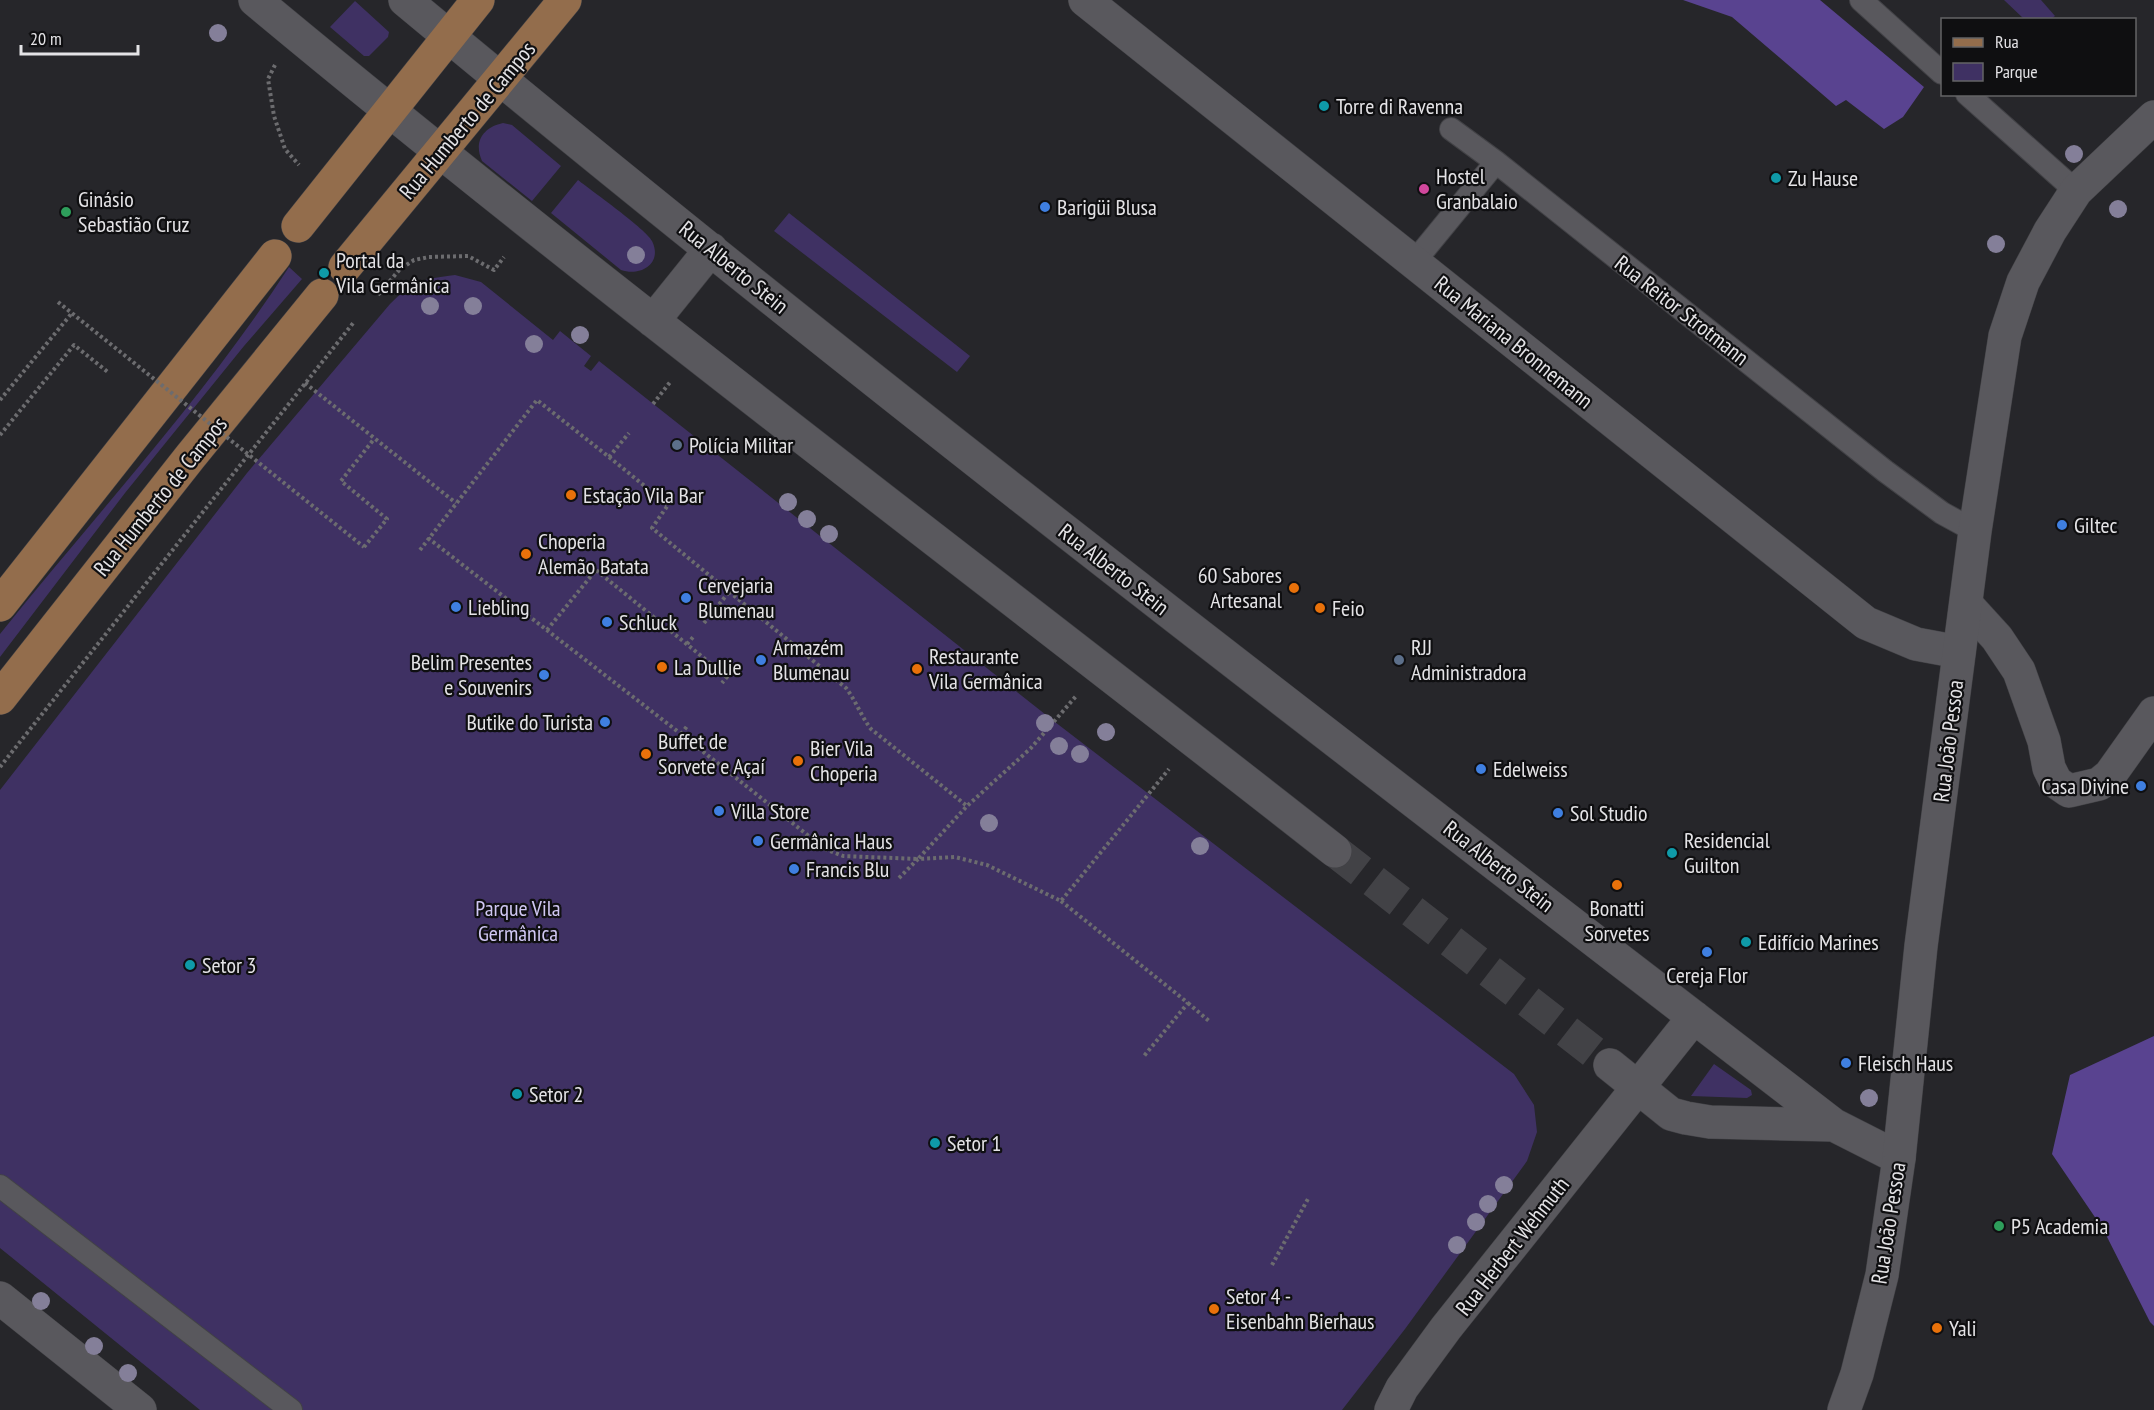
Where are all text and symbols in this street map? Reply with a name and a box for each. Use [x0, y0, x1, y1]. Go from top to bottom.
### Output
scale bar [21, 18, 138, 56]
legend [1941, 18, 2136, 96]
text: 20 m [30, 27, 62, 50]
text: Rua [1995, 30, 2019, 53]
street label: Rua Humberto de Campos [393, 35, 541, 205]
text: Parque [1995, 60, 2038, 83]
place label: Torre di Ravenna [1336, 92, 1463, 120]
marker: Torre di Ravenna [1317, 99, 1331, 113]
place label: Hostel Granbalaio [1436, 162, 1518, 215]
place label: Zu Hause [1788, 164, 1858, 192]
marker: Zu Hause [1769, 171, 1783, 185]
marker: Hostel Granbalaio [1417, 182, 1431, 196]
place label: Ginásio Sebastião Cruz [78, 185, 189, 238]
place label: Barigüi Blusa [1057, 193, 1157, 221]
marker: Barigüi Blusa [1038, 200, 1052, 214]
marker: Ginásio Sebastião Cruz [59, 205, 73, 219]
street label: Rua Alberto Stein [674, 214, 794, 320]
place label: Portal da Vila Germânica [335, 246, 450, 299]
street label: Rua Reitor Strotmann [1609, 249, 1755, 371]
marker: Portal da Vila Germânica [317, 266, 331, 280]
street label: Rua Mariana Bronnemann [1429, 269, 1599, 415]
street label: Rua Humberto de Campos [87, 411, 233, 581]
place label: Polícia Militar [689, 431, 793, 459]
marker: Polícia Militar [670, 438, 684, 452]
place label: Estação Vila Bar [583, 481, 704, 509]
marker: Estação Vila Bar [564, 488, 578, 502]
place label: Giltec [2074, 511, 2118, 539]
street label: Rua Alberto Stein [1053, 517, 1175, 621]
marker: Giltec [2055, 518, 2069, 532]
place label: Choperia Alemão Batata [538, 527, 649, 580]
marker: Choperia Alemão Batata [519, 547, 533, 561]
place label: 60 Sabores Artesanal [1198, 561, 1283, 614]
place label: Cervejaria Blumenau [698, 571, 774, 624]
marker: 60 Sabores Artesanal [1287, 581, 1301, 595]
marker: Cervejaria Blumenau [679, 591, 693, 605]
place label: Liebling [468, 593, 530, 621]
place label: Feio [1332, 594, 1364, 622]
marker: Liebling [449, 600, 463, 614]
marker: Feio [1313, 601, 1327, 615]
place label: Schluck [619, 608, 677, 636]
marker: Schluck [600, 615, 614, 629]
place label: Armazém Blumenau [773, 633, 849, 686]
place label: RJJ Administradora [1411, 633, 1527, 686]
place label: Restaurante Vila Germânica [928, 642, 1043, 695]
place label: Belim Presentes e Souvenirs [411, 648, 532, 701]
place label: La Dullie [674, 653, 742, 681]
marker: Armazém Blumenau [754, 653, 768, 667]
marker: RJJ Administradora [1392, 653, 1406, 667]
marker: La Dullie [655, 660, 669, 674]
marker: Restaurante Vila Germânica [910, 662, 924, 676]
marker: Belim Presentes e Souvenirs [537, 668, 551, 682]
street label: Rua João Pessoa [1927, 678, 1969, 804]
place label: Butike do Turista [466, 708, 593, 736]
marker: Butike do Turista [598, 715, 612, 729]
place label: Buffet de Sorvete e Açaí [658, 727, 765, 780]
place label: Bier Vila Choperia [810, 734, 878, 787]
marker: Buffet de Sorvete e Açaí [639, 747, 653, 761]
marker: Bier Vila Choperia [791, 754, 805, 768]
place label: Edelweiss [1493, 755, 1568, 783]
marker: Edelweiss [1474, 762, 1488, 776]
place label: Casa Divine [2041, 772, 2129, 800]
marker: Casa Divine [2134, 779, 2148, 793]
place label: Villa Store [730, 797, 810, 825]
place label: Sol Studio [1570, 799, 1648, 827]
marker: Villa Store [712, 804, 726, 818]
marker: Sol Studio [1551, 806, 1565, 820]
street label: Rua Alberto Stein [1438, 814, 1560, 918]
place label: Residencial Guilton [1684, 826, 1771, 879]
place label: Germânica Haus [770, 827, 892, 855]
marker: Germânica Haus [751, 834, 765, 848]
marker: Residencial Guilton [1665, 846, 1679, 860]
place label: Francis Blu [806, 855, 889, 883]
marker: Francis Blu [787, 862, 801, 876]
marker: Bonatti Sorvetes [1610, 878, 1624, 892]
park label: Parque Vila Germânica [475, 894, 561, 947]
place label: Bonatti Sorvetes [1585, 894, 1649, 947]
place label: Edifício Marines [1758, 928, 1879, 956]
marker: Edifício Marines [1739, 935, 1753, 949]
marker: Cereja Flor [1700, 945, 1714, 959]
place label: Setor 3 [202, 951, 256, 979]
marker: Setor 3 [183, 958, 197, 972]
place label: Cereja Flor [1666, 961, 1748, 989]
place label: Fleisch Haus [1858, 1049, 1953, 1077]
marker: Fleisch Haus [1839, 1056, 1853, 1070]
place label: Setor 2 [529, 1080, 583, 1108]
marker: Setor 2 [510, 1087, 524, 1101]
place label: Setor 1 [947, 1129, 1001, 1157]
marker: Setor 1 [928, 1136, 942, 1150]
street label: Rua João Pessoa [1865, 1160, 1911, 1286]
street label: Rua Herbert Wehmuth [1449, 1171, 1575, 1321]
place label: P5 Academia [2011, 1212, 2108, 1240]
marker: P5 Academia [1992, 1219, 2006, 1233]
place label: Setor 4 - Eisenbahn Bierhaus [1226, 1282, 1374, 1335]
marker: Setor 4 - Eisenbahn Bierhaus [1207, 1302, 1221, 1316]
place label: Yali [1949, 1314, 1976, 1342]
marker: Yali [1930, 1321, 1944, 1335]

